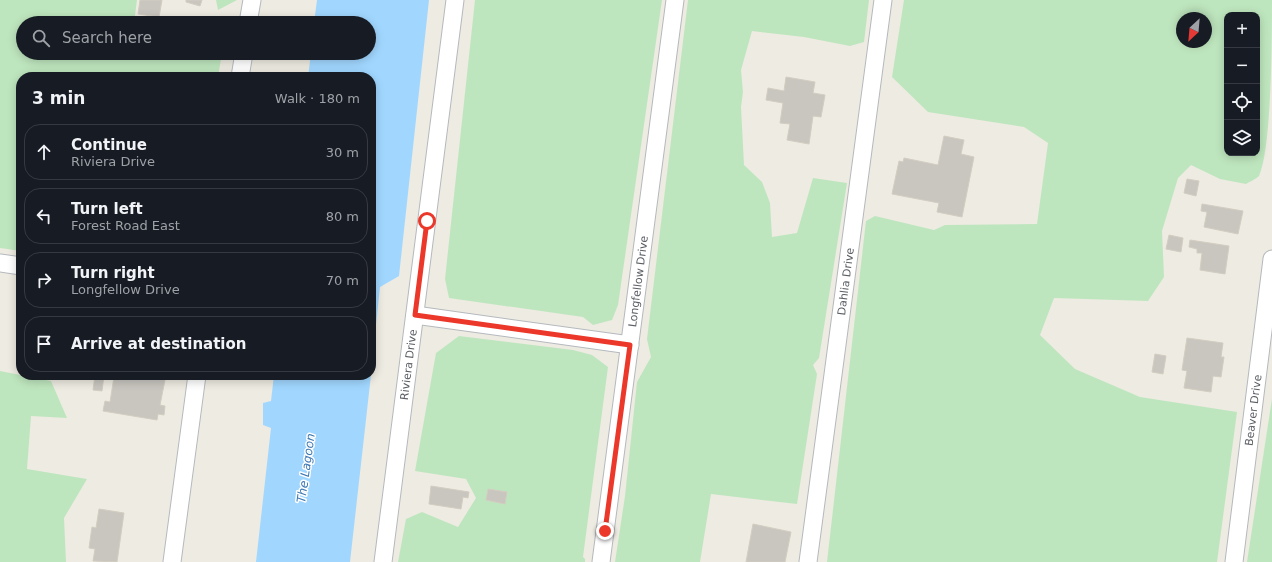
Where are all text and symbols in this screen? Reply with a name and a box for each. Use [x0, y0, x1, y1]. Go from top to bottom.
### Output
north arrow [1176, 12, 1212, 48]
map controls [1224, 12, 1260, 156]
button: + [1224, 12, 1260, 48]
search box [16, 16, 376, 60]
icon: search [30, 27, 52, 49]
text: Search here [62, 29, 152, 47]
button: − [1224, 48, 1260, 84]
button: locate [1224, 84, 1260, 120]
text: 3 min [32, 88, 85, 108]
text: Walk · 180 m [275, 91, 360, 106]
button: layers [1224, 120, 1260, 156]
text: Continue [71, 136, 147, 154]
icon: ahead [33, 141, 55, 163]
text: 30 m [326, 145, 359, 160]
text: Riviera Drive [71, 154, 155, 169]
text: Turn left [71, 200, 143, 218]
icon: left [33, 205, 55, 227]
text: 80 m [326, 209, 359, 224]
route start [418, 212, 436, 230]
text: Forest Road East [71, 218, 180, 233]
street label: Longfellow Drive [626, 235, 651, 328]
street label: Dahlia Drive [835, 247, 857, 316]
text: Turn right [71, 264, 155, 282]
icon: right [33, 269, 55, 291]
text: 70 m [326, 273, 359, 288]
text: Longfellow Drive [71, 282, 180, 297]
street label: Riviera Drive [398, 328, 420, 401]
icon: arrive [33, 333, 55, 355]
text: Arrive at destination [71, 335, 246, 353]
street label: Beaver Drive [1243, 374, 1264, 447]
water label: The Lagoon [294, 432, 318, 504]
route end [596, 522, 614, 540]

